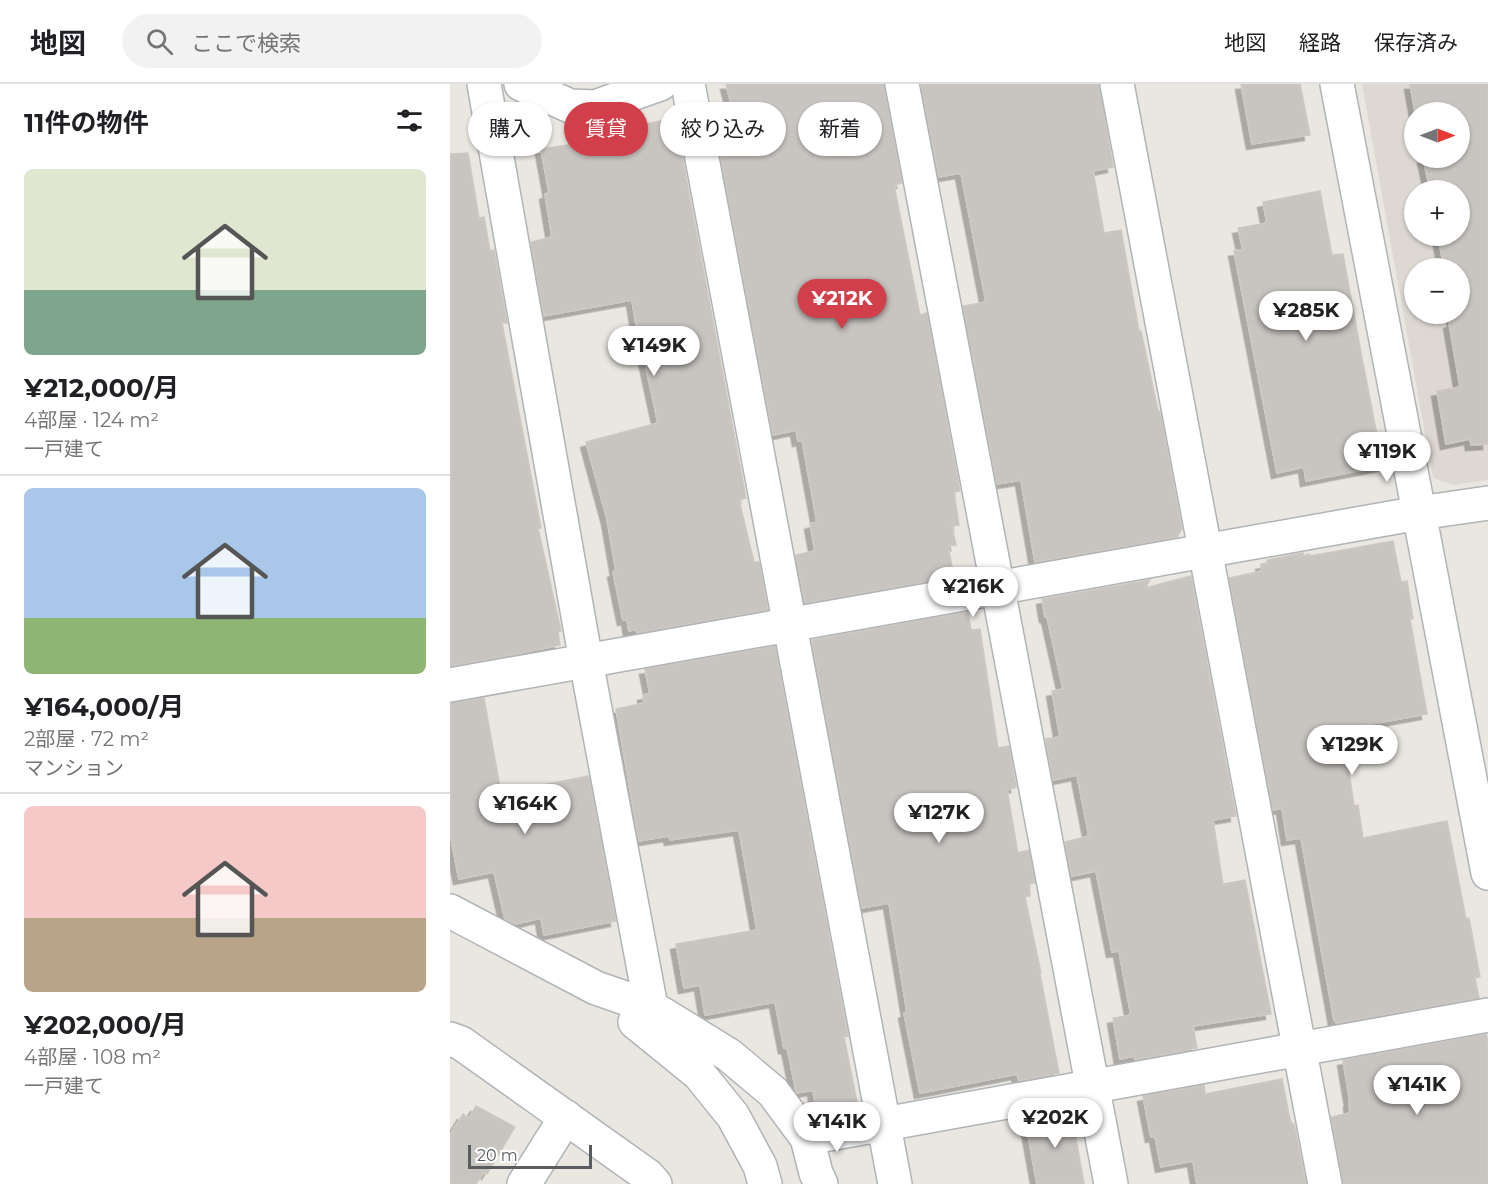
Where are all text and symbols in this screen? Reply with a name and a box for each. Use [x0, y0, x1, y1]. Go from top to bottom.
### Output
search box [122, 14, 542, 68]
icon: search [143, 25, 176, 58]
text: 地図 [30, 26, 86, 60]
text: ここで検索 [191, 30, 301, 57]
text: 地図 [1224, 30, 1266, 55]
text: 経路 [1299, 30, 1341, 55]
text: 保存済み [1374, 30, 1458, 55]
chip: 購入 [468, 102, 552, 156]
chip: 賃貸 [564, 102, 648, 156]
chip: 絞り込み [660, 102, 786, 156]
chip: 新着 [798, 102, 882, 156]
north arrow [1404, 102, 1470, 168]
map controls [1404, 102, 1470, 324]
icon: filters [393, 104, 426, 137]
text: 11件の物件 [24, 107, 148, 139]
button: + [1404, 180, 1470, 246]
icon: home [171, 208, 279, 316]
button: − [1404, 258, 1470, 324]
pin: ¥212K [800, 279, 884, 330]
text: ¥212K [812, 286, 872, 310]
pin: ¥285K [1264, 291, 1348, 342]
text: ¥285K [1273, 298, 1339, 322]
pin: ¥149K [612, 326, 696, 377]
text: ¥149K [622, 333, 686, 357]
text: ¥212,000/月 [24, 372, 179, 404]
text: 4部屋 · 124 m² [24, 408, 159, 432]
pin: ¥119K [1345, 432, 1429, 483]
text: 一戸建て [24, 437, 104, 461]
text: ¥119K [1358, 439, 1416, 463]
icon: home [171, 527, 279, 635]
pin: ¥216K [931, 567, 1015, 618]
text: ¥216K [942, 574, 1004, 598]
text: ¥164,000/月 [24, 691, 184, 723]
pin: ¥129K [1310, 725, 1394, 776]
text: 2部屋 · 72 m² [24, 727, 149, 751]
text: ¥129K [1321, 732, 1383, 756]
text: マンション [24, 756, 124, 780]
pin: ¥164K [483, 784, 567, 835]
text: ¥164K [493, 791, 557, 815]
pin: ¥127K [897, 793, 981, 844]
text: ¥127K [908, 800, 970, 824]
icon: home [171, 845, 279, 953]
text: ¥202,000/月 [24, 1009, 187, 1041]
text: 4部屋 · 108 m² [24, 1045, 161, 1069]
pin: ¥141K [1375, 1065, 1459, 1116]
text: ¥141K [1387, 1072, 1447, 1096]
text: 一戸建て [24, 1074, 104, 1098]
pin: ¥202K [1013, 1098, 1097, 1149]
pin: ¥141K [795, 1102, 879, 1153]
text: ¥202K [1022, 1105, 1088, 1129]
text: ¥141K [807, 1109, 867, 1133]
scale bar [468, 1142, 592, 1170]
text: 20 m [477, 1146, 518, 1165]

